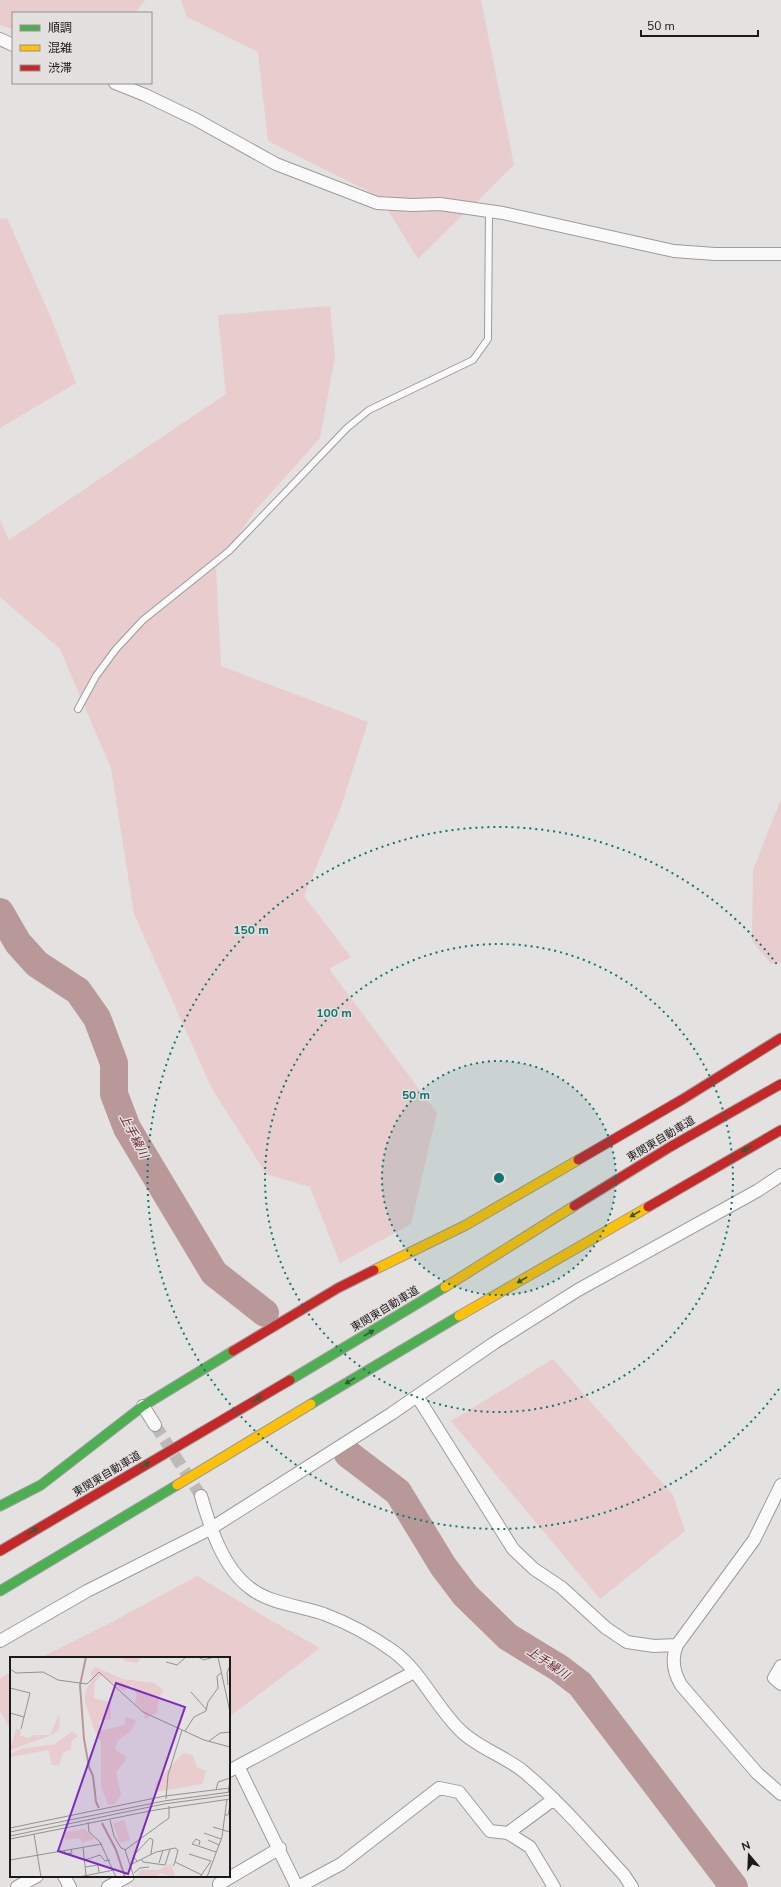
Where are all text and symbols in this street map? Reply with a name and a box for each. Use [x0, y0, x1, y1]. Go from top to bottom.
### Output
legend [12, 12, 152, 84]
scale bar [641, 12, 758, 38]
text: 50 m [647, 18, 675, 34]
text: 順調 [48, 20, 72, 36]
text: 混雑 [48, 40, 72, 56]
text: 渋滞 [48, 60, 72, 76]
text: 150 m [233, 922, 269, 938]
text: 100 m [316, 1005, 352, 1021]
text: 50 m [402, 1087, 430, 1103]
water label: 上手繰川 [116, 1111, 153, 1163]
street label: 東関東自動車道 [624, 1113, 698, 1165]
one-way arrow [741, 1146, 753, 1153]
centre of rings [492, 1171, 506, 1185]
one-way arrow [629, 1211, 641, 1218]
one-way arrow [516, 1276, 528, 1283]
street label: 東関東自動車道 [348, 1283, 422, 1335]
one-way arrow [363, 1329, 375, 1336]
one-way arrow [345, 1377, 355, 1385]
one-way arrow [251, 1395, 263, 1402]
street label: 東関東自動車道 [70, 1448, 144, 1500]
one-way arrow [139, 1461, 151, 1468]
one-way arrow [27, 1528, 39, 1535]
water label: 上手繰川 [524, 1643, 574, 1684]
inset map [10, 1657, 230, 1877]
north arrow [729, 1835, 769, 1875]
text: N [740, 1838, 752, 1854]

